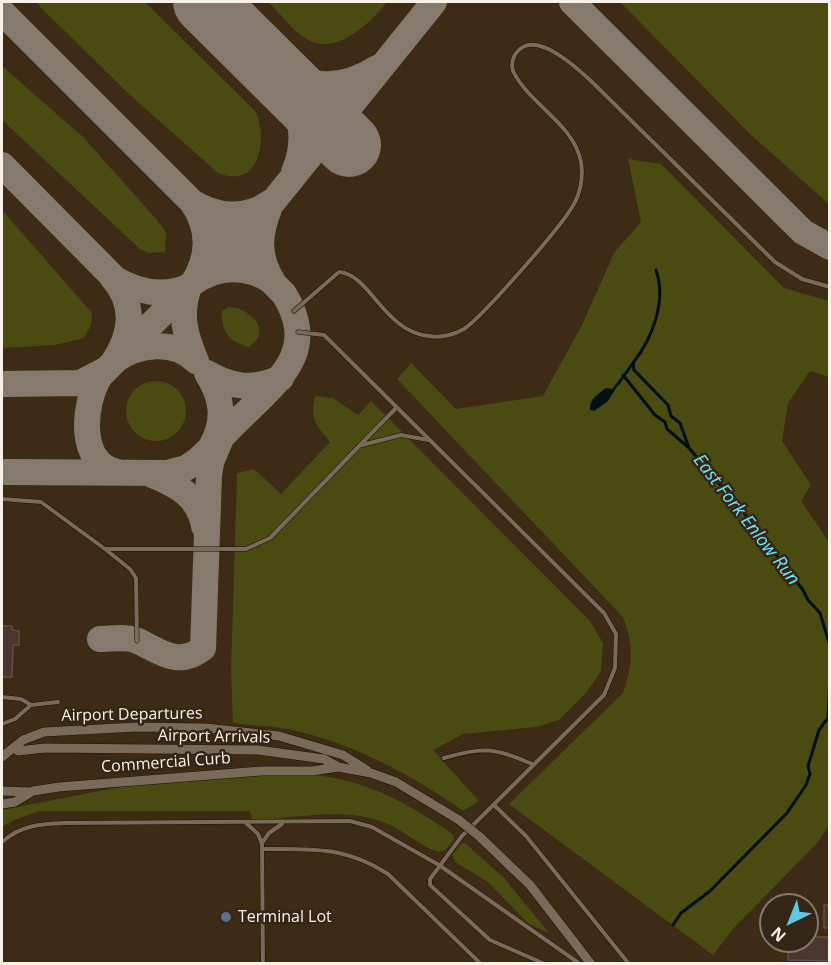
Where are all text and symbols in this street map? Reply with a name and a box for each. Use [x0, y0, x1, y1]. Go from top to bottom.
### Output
water label: East Fork Enlow Run [688, 450, 804, 590]
street label: Airport Departures [61, 704, 203, 726]
street label: Airport Arrivals [158, 726, 270, 748]
street label: Commercial Curb [101, 749, 231, 777]
north arrow [759, 893, 819, 953]
place label: Terminal Lot [238, 907, 332, 927]
marker: Terminal Lot [219, 910, 233, 924]
text: N [766, 922, 790, 947]

